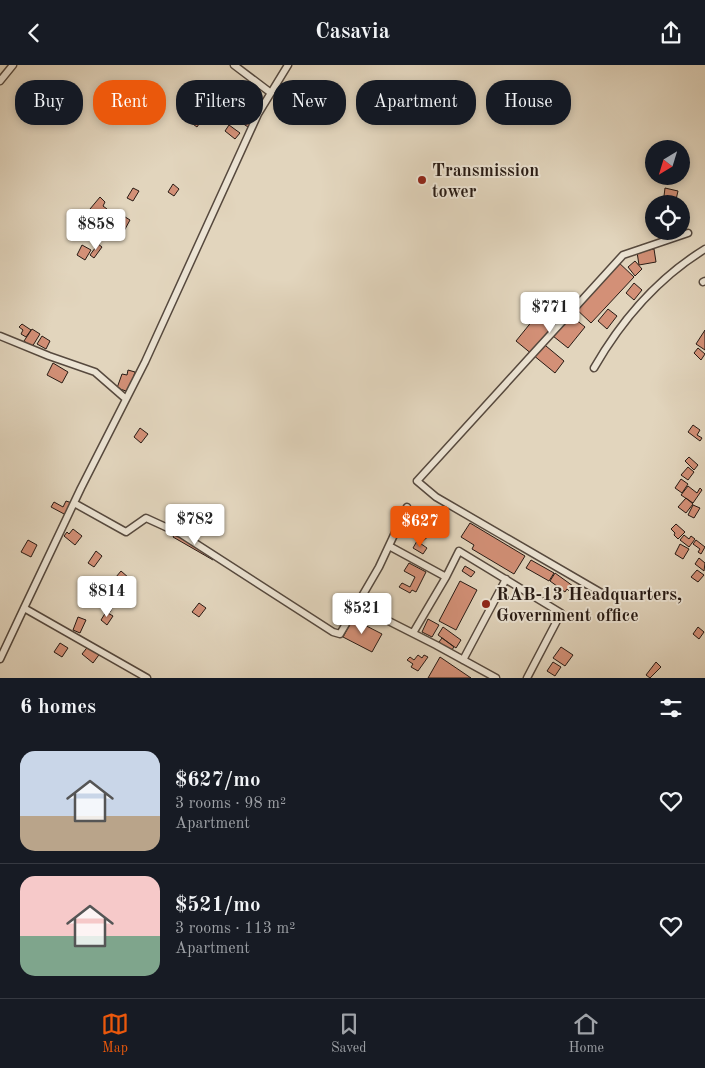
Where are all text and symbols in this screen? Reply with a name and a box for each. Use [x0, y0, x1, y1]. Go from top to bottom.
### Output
icon: back [20, 19, 48, 47]
icon: share [657, 19, 685, 47]
text: Casavia [315, 21, 390, 43]
chip: Buy [15, 80, 83, 125]
chip: Rent [93, 80, 166, 125]
chip: Filters [176, 80, 263, 125]
chip: New [273, 80, 346, 125]
chip: Apartment [356, 80, 476, 125]
chip: House [486, 80, 571, 125]
north arrow [645, 140, 690, 185]
map controls [645, 140, 690, 240]
place label: Transmission tower [432, 162, 539, 201]
marker: Transmission tower [416, 174, 428, 186]
button: locate [645, 195, 690, 240]
pin: $858 [66, 209, 126, 251]
text: $858 [77, 217, 115, 233]
pin: $771 [520, 291, 580, 334]
text: $771 [531, 300, 569, 316]
pin: $782 [165, 503, 225, 546]
pin: $627 [390, 505, 450, 548]
text: $782 [176, 512, 214, 528]
text: $627 [401, 514, 439, 530]
pin: $814 [77, 575, 137, 618]
text: $814 [88, 584, 126, 600]
place label: RAB-13 Headquarters, Government office [496, 586, 682, 625]
pin: $521 [332, 593, 392, 635]
marker: RAB-13 Headquarters, Government office [480, 598, 492, 610]
text: $521 [343, 601, 381, 617]
icon: filters [657, 694, 685, 722]
text: 6 homes [20, 697, 96, 718]
text: $627/mo [175, 770, 261, 791]
icon: home [60, 771, 120, 831]
icon: heart [657, 787, 685, 815]
text: 3 rooms · 98 m² [175, 796, 286, 812]
text: Apartment [175, 816, 250, 832]
text: $521/mo [175, 895, 261, 916]
icon: home [60, 896, 120, 956]
icon: heart [657, 912, 685, 940]
text: 3 rooms · 113 m² [175, 921, 295, 937]
text: Apartment [175, 941, 250, 957]
tab: Map [101, 1010, 129, 1057]
tab: Saved [331, 1010, 367, 1057]
tab: Home [568, 1010, 604, 1057]

